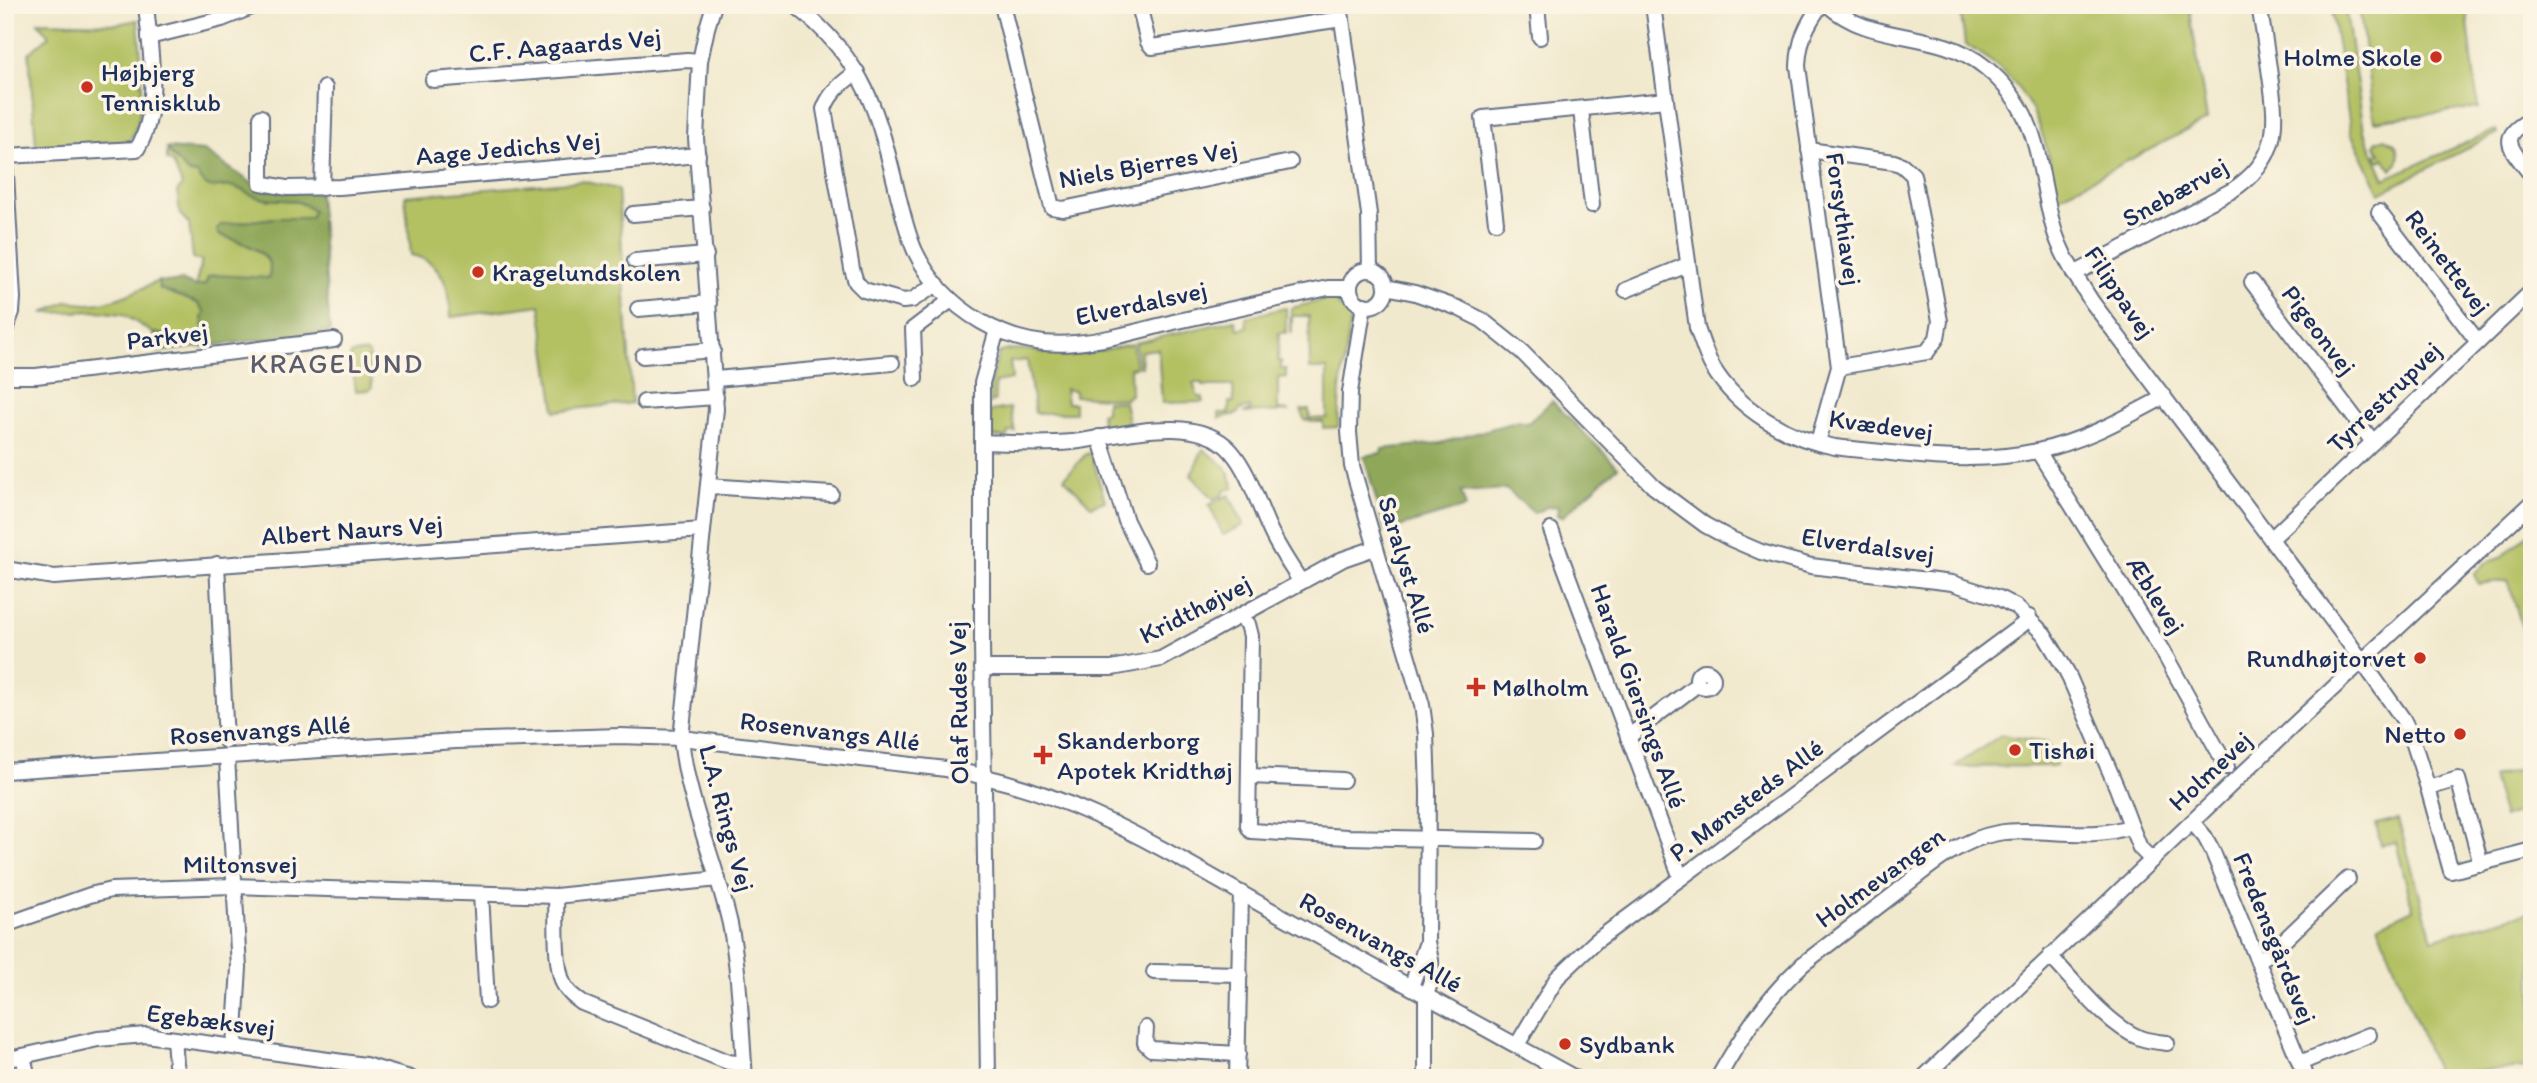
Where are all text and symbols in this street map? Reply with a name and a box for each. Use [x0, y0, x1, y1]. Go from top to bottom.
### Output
street label: C.F. Aagaards Vej [467, 21, 663, 69]
place label: Holme Skole [2283, 41, 2422, 73]
marker: Holme Skole [2428, 49, 2444, 65]
place label: Højbjerg Tennisklub [101, 56, 221, 118]
marker: Højbjerg Tennisklub [79, 79, 95, 95]
street label: Aage Jedichs Vej [414, 124, 602, 172]
street label: Niels Bjerres Vej [1056, 133, 1240, 195]
street label: Forsythiavej [1819, 150, 1869, 288]
street label: Snebærvej [2116, 150, 2234, 234]
street label: Reinettevej [2398, 203, 2498, 321]
street label: Filippavej [2077, 240, 2163, 344]
place label: Kragelundskolen [492, 256, 681, 288]
marker: Kragelundskolen [470, 264, 486, 280]
street label: Elverdalsvej [1072, 273, 1210, 333]
street label: Pigeonvej [2275, 278, 2363, 382]
street label: Parkvej [124, 315, 210, 357]
street label: Tyrrestrupvej [2320, 334, 2448, 460]
district label: KRAGELUND [250, 346, 424, 380]
street label: Kvædevej [1827, 402, 1935, 448]
street label: Saralyst Allé [1371, 492, 1443, 638]
street label: Albert Naurs Vej [260, 508, 444, 552]
street label: Elverdalsvej [1800, 520, 1936, 570]
street label: Æblevej [2120, 550, 2192, 640]
street label: Kridthøjvej [1134, 567, 1256, 651]
street label: Harald Giersings Allé [1583, 579, 1695, 813]
street label: Olaf Rudes Vej [941, 621, 975, 785]
place label: Rundhøjtorvet [2246, 642, 2406, 674]
marker: Rundhøjtorvet [2412, 650, 2428, 666]
place label: Mølholm [1492, 671, 1589, 703]
marker: Mølholm [1466, 677, 1486, 697]
street label: Rosenvangs Allé [738, 704, 922, 758]
street label: Rosenvangs Allé [168, 708, 352, 752]
place label: Netto [2384, 718, 2446, 750]
place label: Skanderborg Apotek Kridthøj [1057, 724, 1233, 786]
street label: Holmevej [2161, 724, 2259, 818]
marker: Netto [2452, 726, 2468, 742]
street label: P. Mønsteds Allé [1662, 731, 1830, 869]
place label: Tishøi [2029, 734, 2095, 766]
street label: L.A. Rings Vej [692, 741, 762, 895]
marker: Tishøi [2007, 742, 2023, 758]
marker: Skanderborg Apotek Kridthøj [1035, 747, 1051, 763]
street label: Holmevangen [1809, 819, 1951, 935]
street label: Miltonsvej [183, 848, 297, 880]
street label: Fredensgårdsvej [2226, 848, 2324, 1028]
street label: Rosenvangs Allé [1294, 884, 1468, 1000]
street label: Egebæksvej [145, 996, 277, 1044]
place label: Sydbank [1579, 1028, 1675, 1060]
marker: Sydbank [1557, 1036, 1573, 1052]

